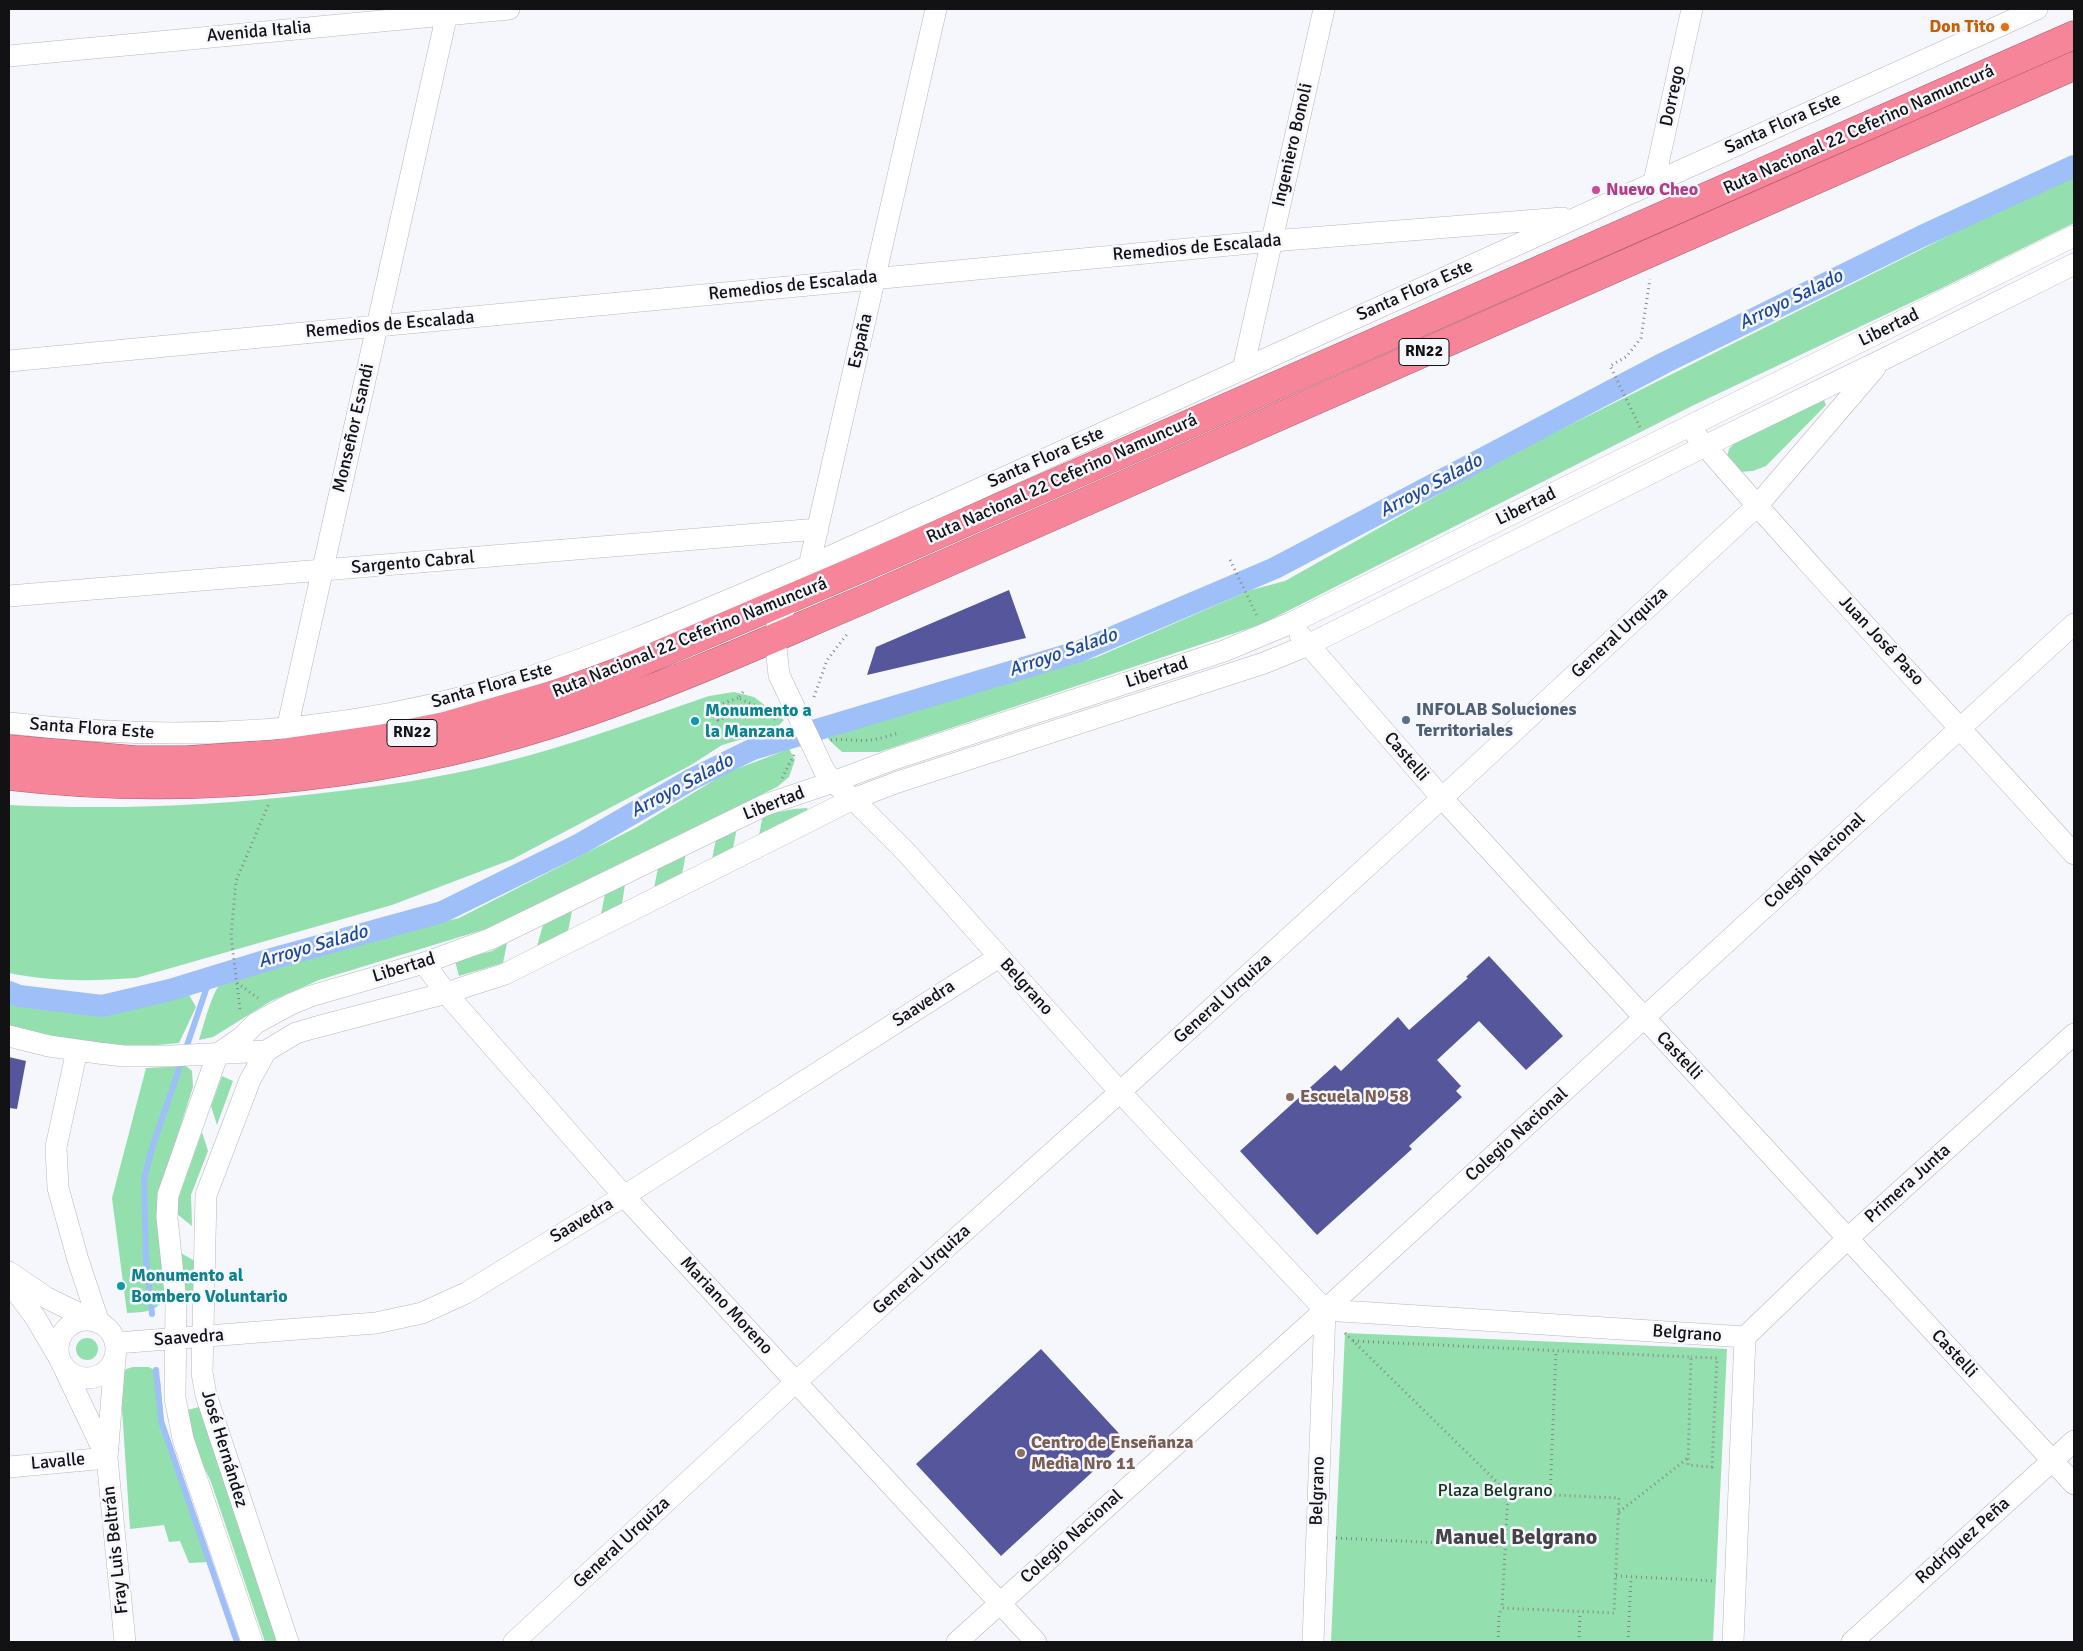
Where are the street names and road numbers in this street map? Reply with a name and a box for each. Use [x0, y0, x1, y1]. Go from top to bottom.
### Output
street label: Avenida Italia [206, 17, 312, 47]
street label: Ruta Nacional 22 Ceferino Namuncurá [1720, 60, 1998, 200]
street label: Dorrego [1656, 64, 1690, 128]
street label: Ingeniero Bonoli [1268, 81, 1318, 209]
street label: Santa Flora Este [1722, 89, 1844, 159]
street label: Remedios de Escalada [1112, 230, 1282, 266]
street label: Santa Flora Este [1354, 256, 1476, 326]
street label: Remedios de Escalada [707, 266, 879, 306]
street label: Libertad [1855, 304, 1923, 352]
street label: Remedios de Escalada [305, 307, 475, 343]
street label: España [844, 311, 878, 371]
road number: RN22 [1399, 338, 1449, 366]
street label: Monseñor Esandi [329, 361, 379, 495]
street label: Ruta Nacional 22 Ceferino Namuncurá [923, 409, 1201, 549]
street label: Santa Flora Este [985, 423, 1107, 493]
street label: Libertad [1492, 483, 1560, 531]
street label: Sargento Cabral [350, 547, 476, 579]
street label: Ruta Nacional 22 Ceferino Namuncurá [550, 573, 830, 703]
street label: General Urquiza [1567, 583, 1673, 683]
street label: Juan José Paso [1834, 591, 1928, 691]
street label: Libertad [1123, 653, 1191, 693]
street label: Santa Flora Este [429, 658, 555, 714]
street label: Santa Flora Este [29, 714, 155, 744]
road number: RN22 [387, 720, 437, 746]
street label: Castelli [1379, 728, 1433, 786]
street label: Libertad [740, 782, 808, 826]
street label: Colegio Nacional [1760, 809, 1870, 913]
street label: Libertad [370, 948, 438, 988]
street label: General Urquiza [1170, 949, 1276, 1049]
street label: Belgrano [995, 954, 1057, 1020]
street label: Saavedra [889, 976, 959, 1032]
street label: Castelli [1651, 1027, 1707, 1085]
street label: Colegio Nacional [1461, 1083, 1573, 1187]
street label: Primera Junta [1861, 1140, 1955, 1228]
street label: Saavedra [546, 1194, 618, 1248]
street label: General Urquiza [869, 1220, 975, 1320]
street label: Mariano Moreno [675, 1253, 777, 1359]
street label: Belgrano [1652, 1321, 1722, 1347]
street label: Saavedra [153, 1325, 225, 1351]
street label: Castelli [1926, 1325, 1982, 1383]
street label: José Hernández [196, 1388, 252, 1510]
street label: Lavalle [30, 1449, 86, 1475]
street label: Belgrano [1306, 1456, 1330, 1526]
street label: Fray Luis Beltrán [99, 1485, 133, 1615]
street label: Colegio Nacional [1016, 1485, 1128, 1589]
street label: General Urquiza [569, 1493, 675, 1593]
street label: Rodríguez Peña [1911, 1493, 2015, 1589]

